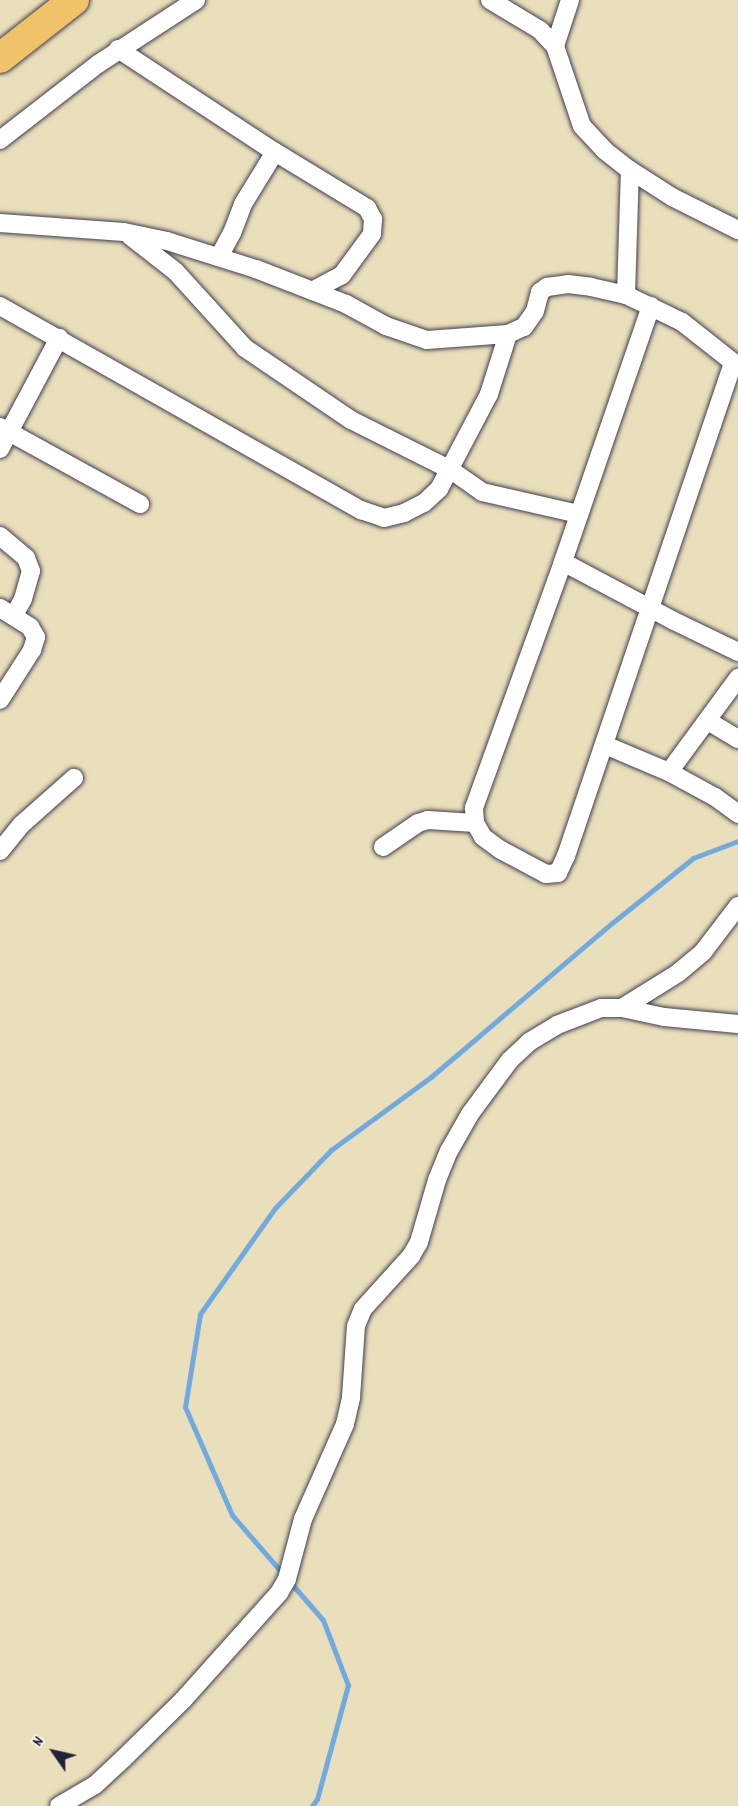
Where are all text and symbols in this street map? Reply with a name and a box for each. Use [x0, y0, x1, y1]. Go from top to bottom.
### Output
north arrow [24, 1722, 84, 1782]
text: N [27, 1732, 50, 1751]

